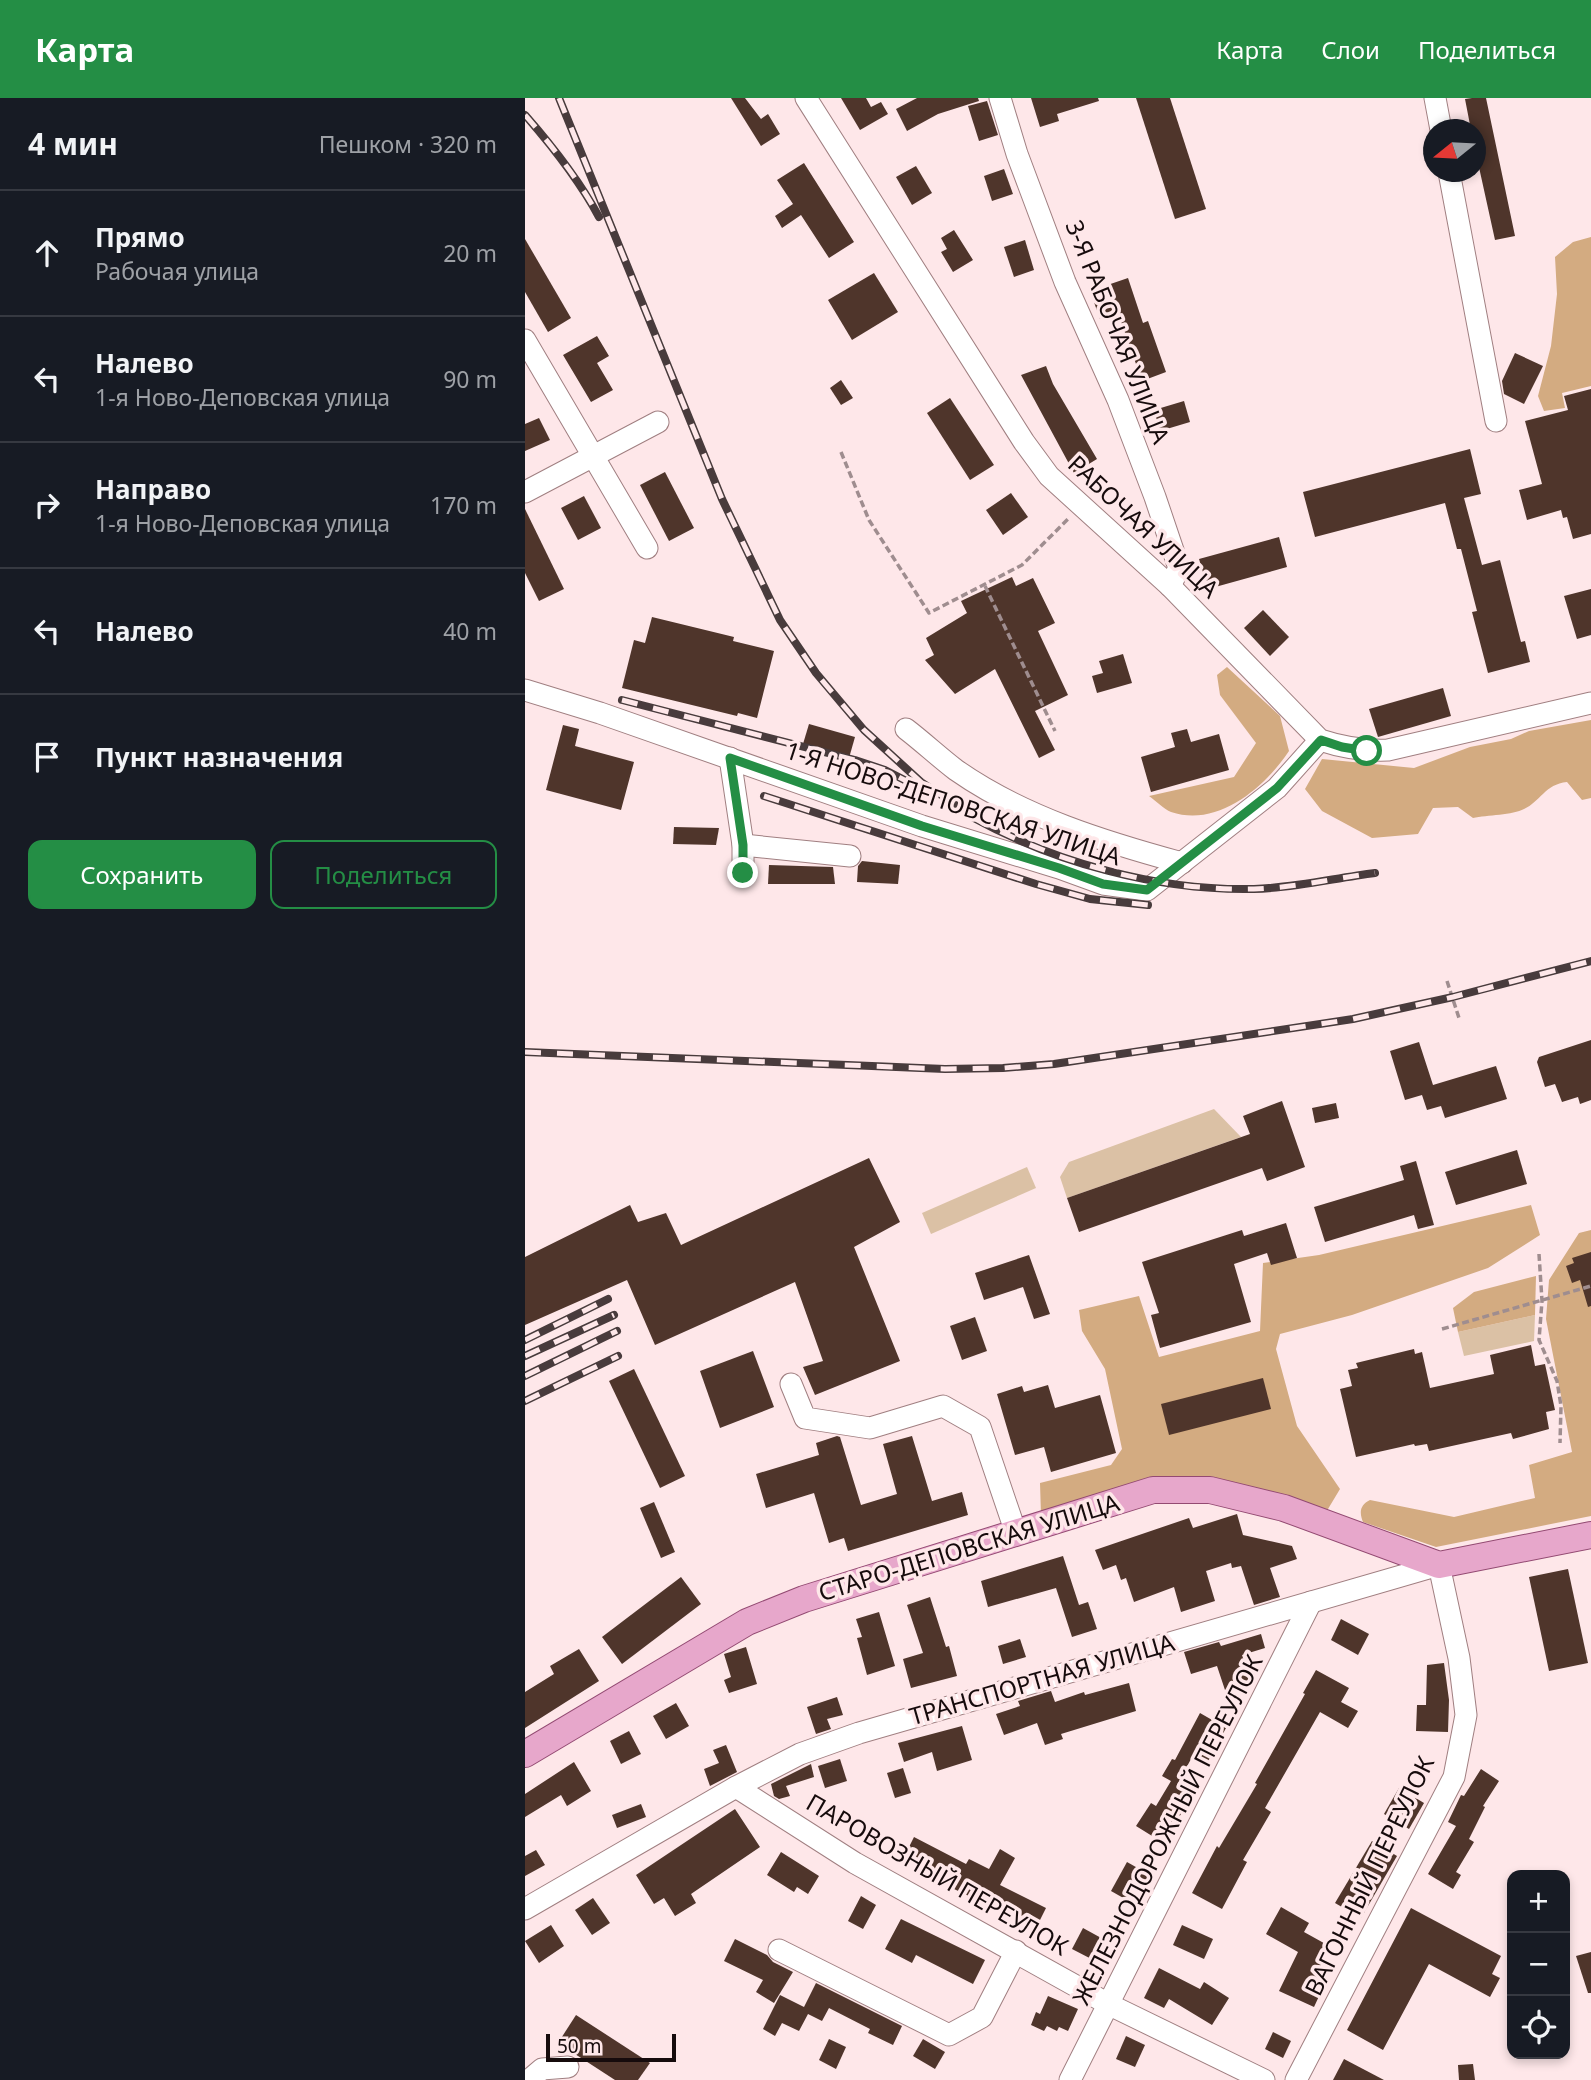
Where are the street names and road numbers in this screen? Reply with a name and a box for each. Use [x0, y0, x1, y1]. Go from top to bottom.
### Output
street label: 3-Я РАБОЧАЯ УЛИЦА [1058, 215, 1179, 449]
street label: РАБОЧАЯ УЛИЦА [1061, 447, 1227, 605]
street label: 1-Я НОВО-ДЕПОВСКАЯ УЛИЦА [782, 733, 1126, 873]
street label: СТАРО-ДЕПОВСКАЯ УЛИЦА [814, 1485, 1124, 1608]
street label: ТРАНСПОРТНАЯ УЛИЦА [905, 1625, 1179, 1732]
street label: ЖЕЛЕЗНОДОРОЖНЫЙ ПЕРЕУЛОК [1064, 1649, 1270, 2010]
street label: ВАГОННЫЙ ПЕРЕУЛОК [1296, 1750, 1441, 2001]
street label: ПАРОВОЗНЫЙ ПЕРЕУЛОК [801, 1785, 1075, 1962]

